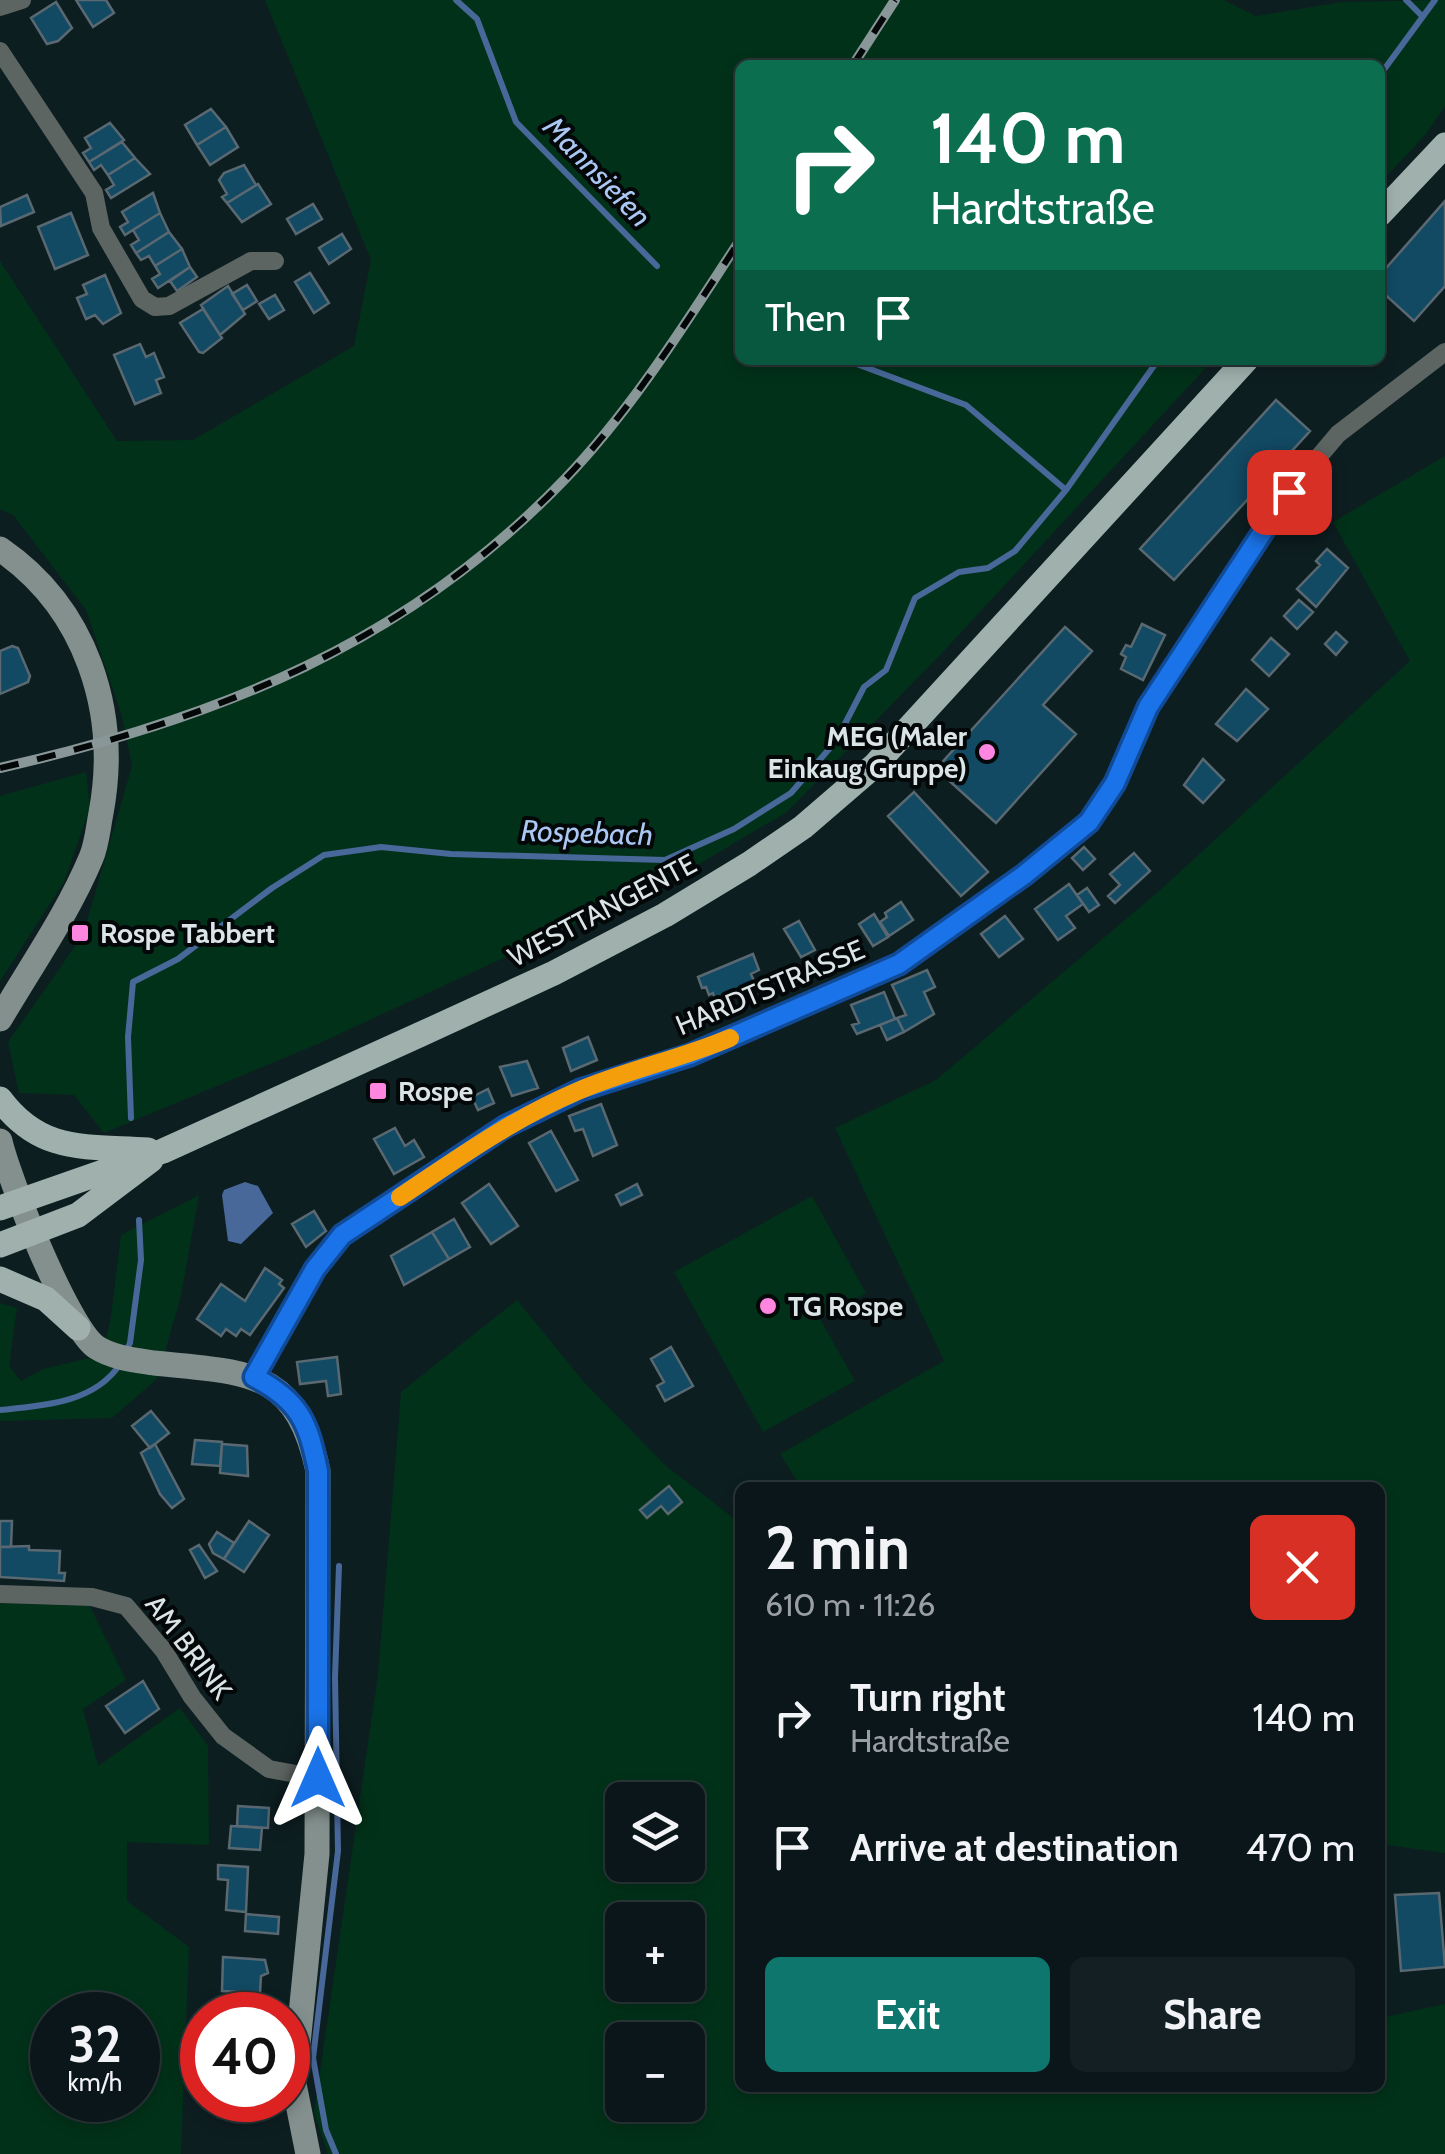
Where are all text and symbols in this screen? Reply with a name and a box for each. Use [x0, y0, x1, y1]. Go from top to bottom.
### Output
text: 140 m [930, 95, 1125, 181]
icon: right [765, 100, 895, 230]
water label: Mannsiefen [535, 108, 659, 235]
text: Hardtstraße [930, 181, 1155, 235]
icon: arrive [866, 290, 921, 345]
text: Then [765, 294, 846, 341]
pin [1247, 450, 1332, 535]
icon: arrive [1262, 465, 1317, 520]
place label: MEG (Maler Einkaug Gruppe) [768, 719, 968, 785]
marker: MEG (Maler Einkaug Gruppe) [976, 741, 998, 763]
water label: Rospebach [520, 812, 654, 853]
street label: WESTTANGENTE [502, 846, 702, 974]
place label: Rospe Tabbert [100, 916, 275, 950]
marker: Rospe Tabbert [69, 922, 91, 944]
street label: HARDTSTRASSE [670, 932, 870, 1042]
place label: Rospe [398, 1074, 473, 1108]
marker: Rospe [367, 1080, 389, 1102]
place label: TG Rospe [788, 1289, 903, 1323]
marker: TG Rospe [757, 1295, 779, 1317]
text: 2 min [765, 1511, 910, 1584]
button: close [1250, 1515, 1355, 1620]
text: 610 m · 11:26 [765, 1585, 935, 1624]
street label: AM BRINK [139, 1588, 240, 1706]
text: Turn right [850, 1674, 1006, 1721]
icon: right [765, 1690, 820, 1745]
text: 140 m [1252, 1694, 1355, 1741]
text: Hardtstraße [850, 1721, 1010, 1760]
position arrow [266, 1726, 370, 1830]
map controls [605, 1782, 705, 2122]
button: layers [605, 1782, 705, 1882]
icon: arrive [765, 1820, 820, 1875]
text: Arrive at destination [850, 1824, 1179, 1871]
text: 470 m [1246, 1824, 1355, 1871]
button: + [605, 1902, 705, 2002]
button: Exit [765, 1957, 1050, 2072]
button: Share [1070, 1957, 1355, 2072]
speed limit sign: 40 [180, 1992, 310, 2122]
text: 32 [68, 2014, 122, 2075]
button: − [605, 2022, 705, 2122]
text: km/h [68, 2067, 122, 2097]

